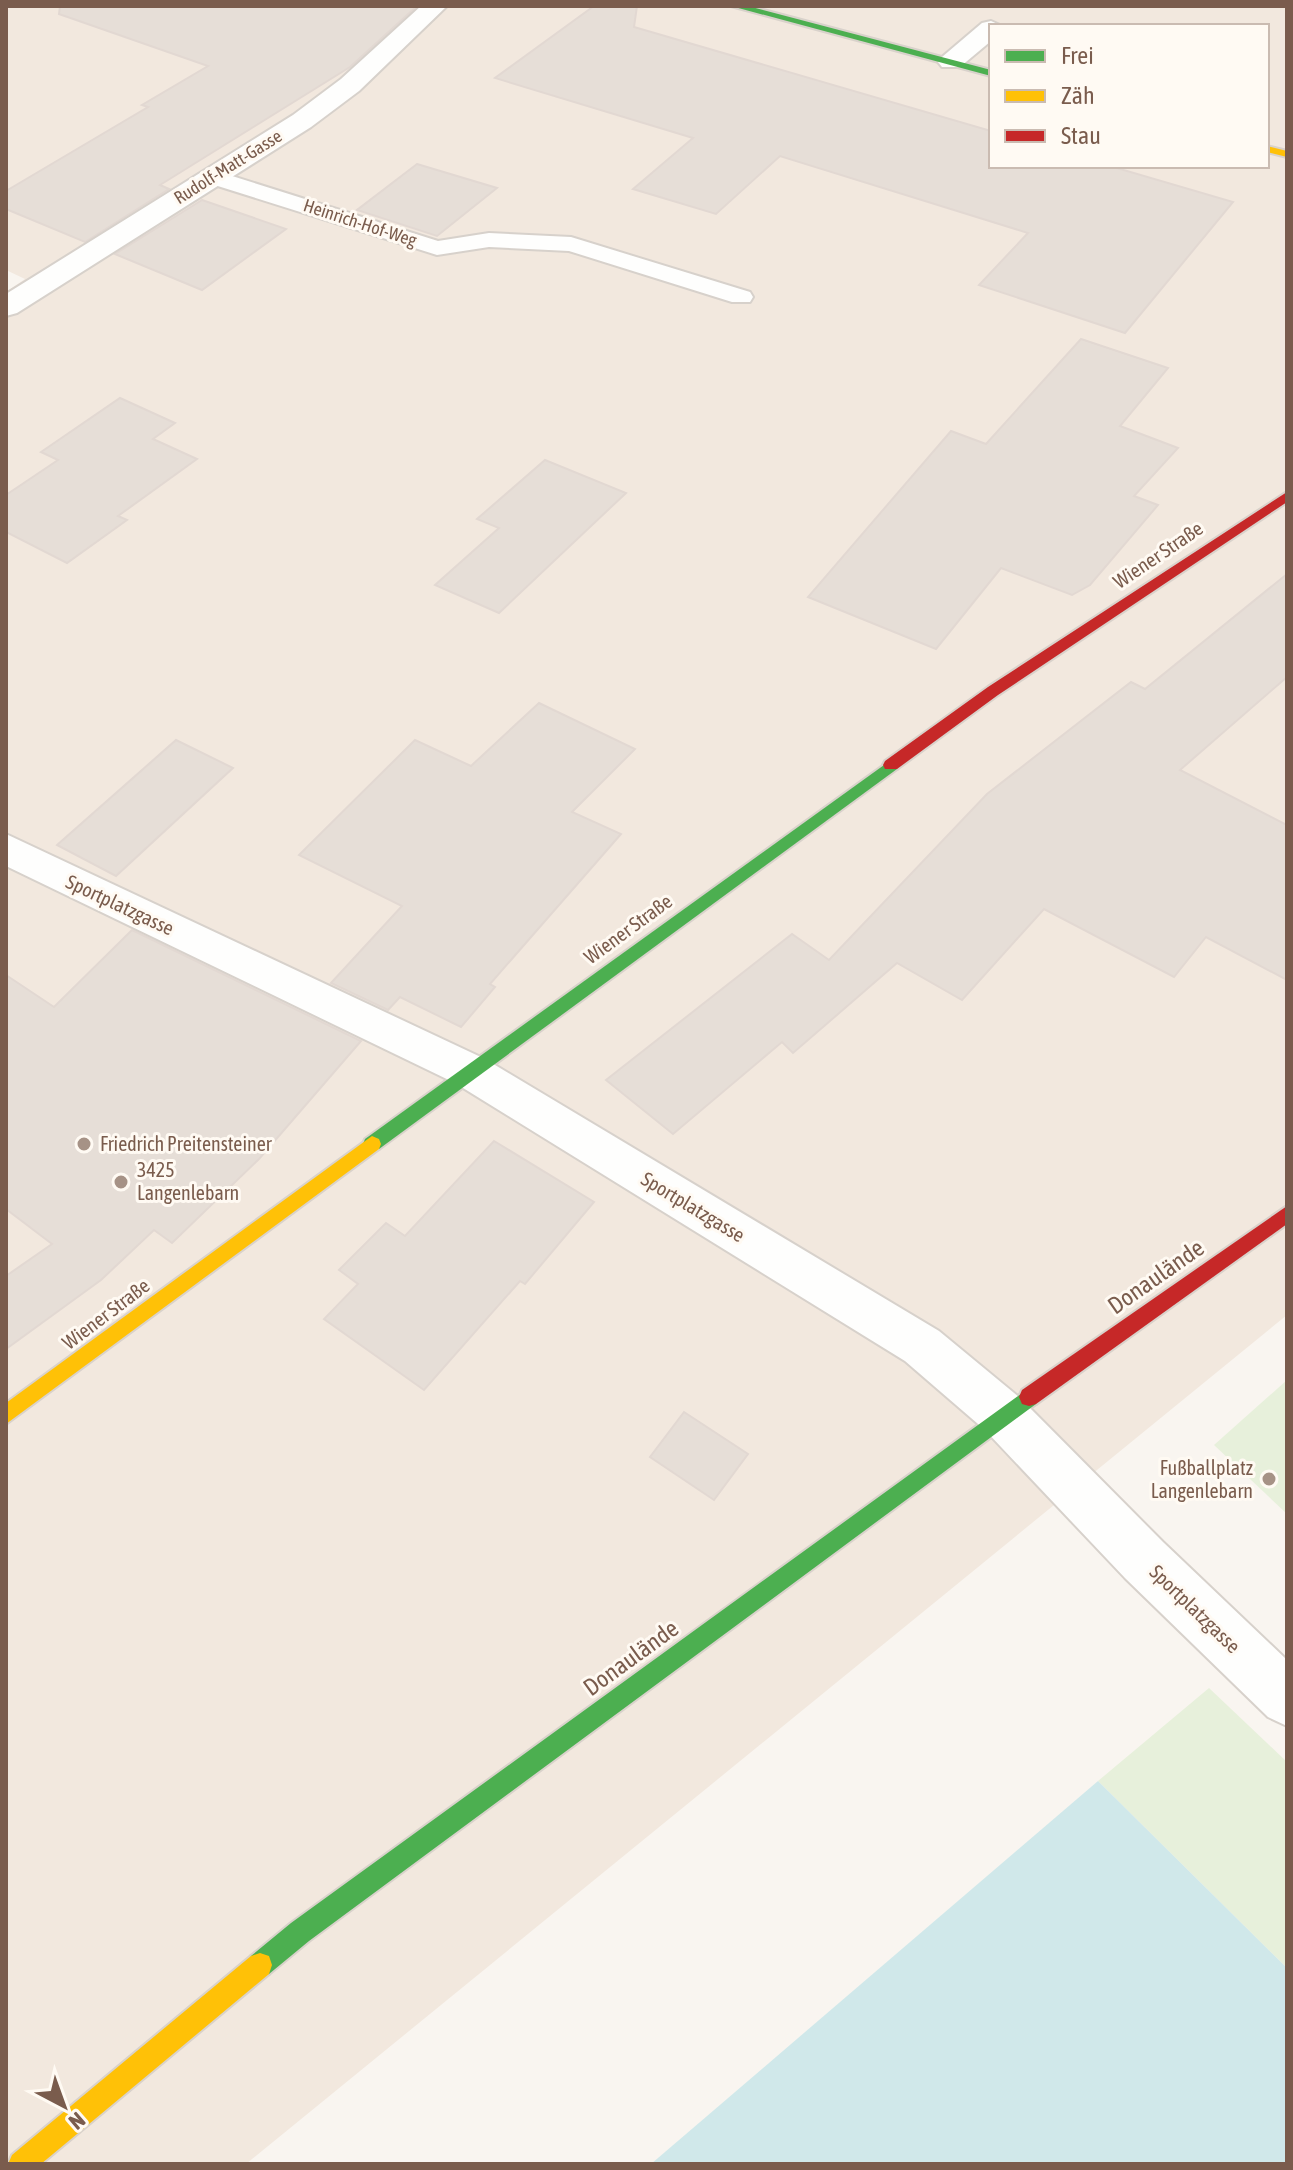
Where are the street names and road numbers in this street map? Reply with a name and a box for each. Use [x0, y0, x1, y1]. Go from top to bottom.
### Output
street label: Rudolf-Matt-Gasse [170, 125, 285, 208]
street label: Heinrich-Hof-Weg [301, 194, 420, 251]
street label: Wiener Straße [1109, 516, 1207, 593]
street label: Sportplatzgasse [63, 870, 178, 940]
street label: Wiener Straße [579, 889, 676, 968]
street label: Sportplatzgasse [637, 1167, 749, 1246]
street label: Donaulände [1103, 1234, 1209, 1319]
street label: Wiener Straße [58, 1273, 154, 1354]
street label: Sportplatzgasse [1145, 1560, 1245, 1657]
street label: Donaulände [578, 1614, 683, 1701]

